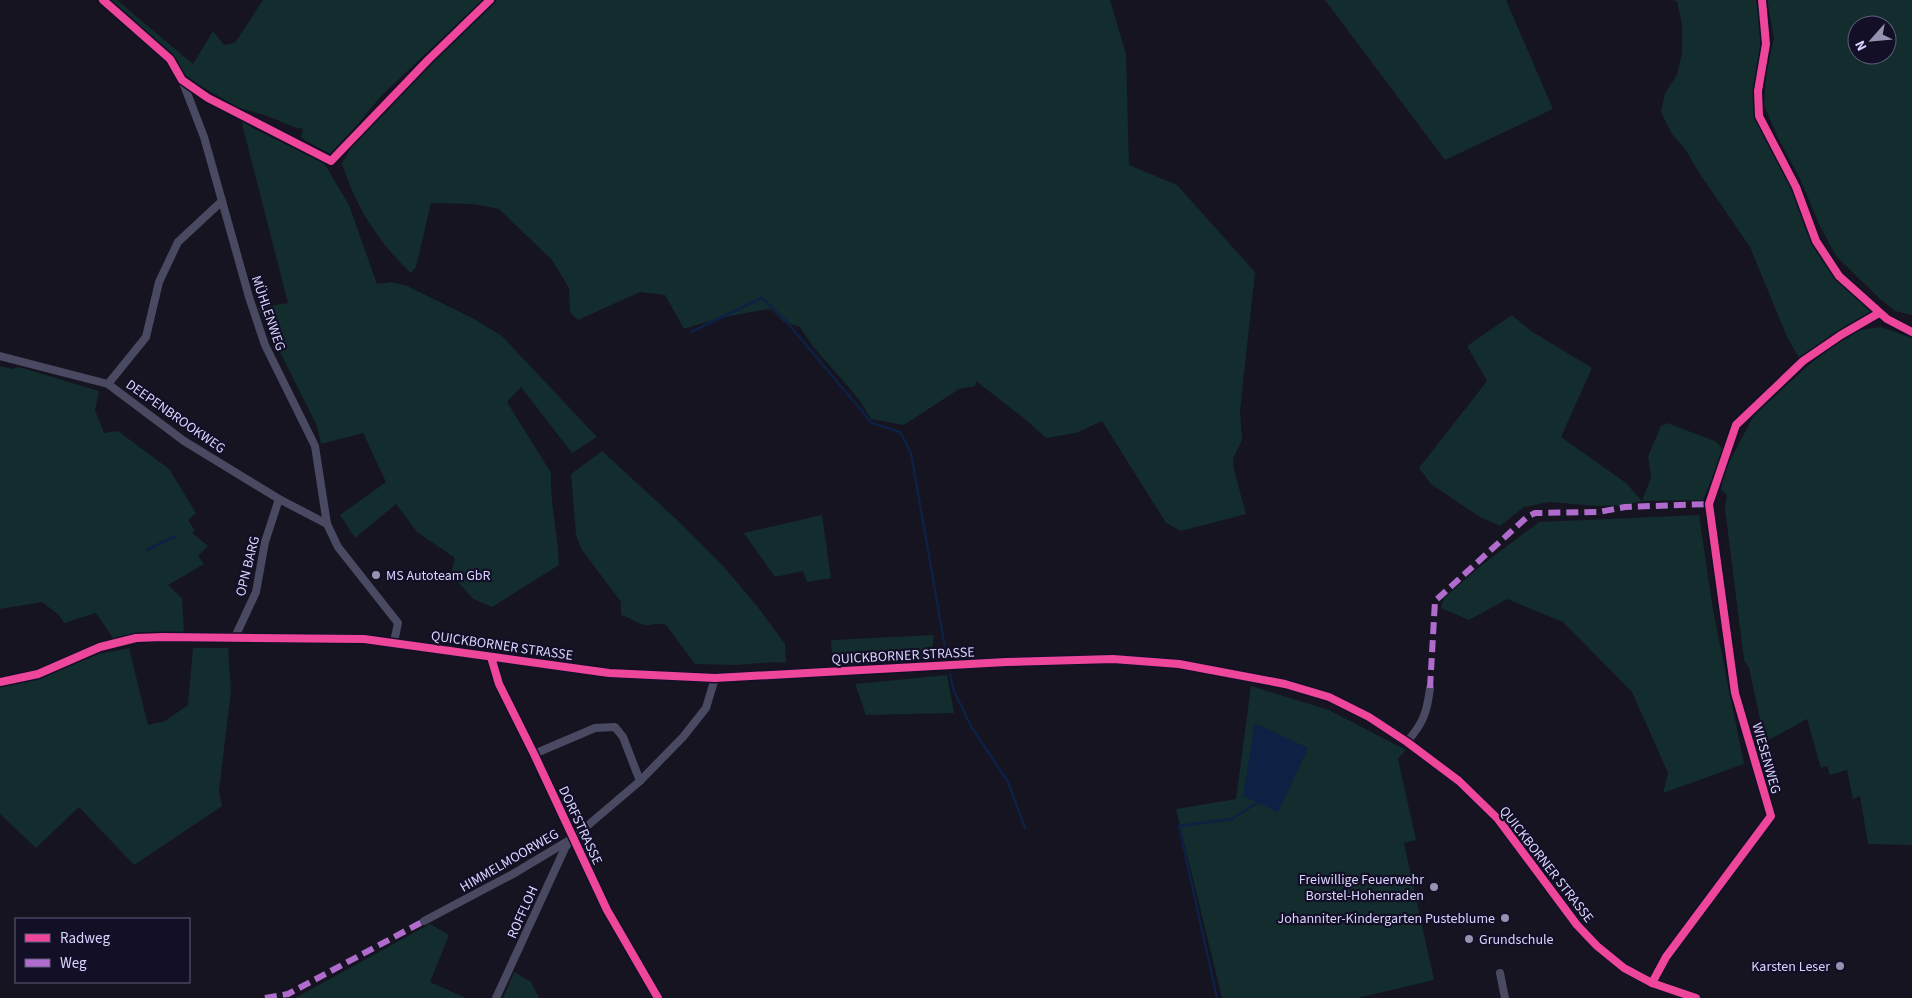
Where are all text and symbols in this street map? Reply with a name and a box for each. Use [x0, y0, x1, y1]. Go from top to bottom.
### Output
north arrow [1847, 15, 1897, 65]
text: N [1850, 37, 1872, 54]
street label: MÜHLENWEG [246, 273, 290, 354]
street label: DEEPENBROOKWEG [122, 375, 229, 459]
street label: OPN BARG [231, 534, 265, 599]
place label: MS Autoteam GbR [386, 566, 491, 586]
marker: MS Autoteam GbR [370, 569, 382, 581]
street label: QUICKBORNER STRASSE [430, 626, 574, 666]
street label: QUICKBORNER STRASSE [831, 642, 975, 670]
street label: WIESENWEG [1746, 720, 1786, 796]
street label: DORFSTRASSE [553, 783, 607, 868]
street label: QUICKBORNER STRASSE [1494, 802, 1598, 927]
street label: HIMMELMOORWEG [456, 824, 563, 897]
place label: Freiwillige Feuerwehr Borstel-Hohenraden [1299, 870, 1424, 906]
marker: Freiwillige Feuerwehr Borstel-Hohenraden [1428, 881, 1440, 893]
street label: ROFFLOH [502, 883, 543, 942]
place label: Johanniter-Kindergarten Pusteblume [1277, 909, 1495, 929]
marker: Johanniter-Kindergarten Pusteblume [1499, 912, 1511, 924]
legend [15, 918, 190, 983]
text: Radweg [60, 928, 110, 949]
place label: Grundschule [1479, 930, 1554, 950]
marker: Grundschule [1463, 933, 1475, 945]
text: Weg [60, 953, 87, 974]
place label: Karsten Leser [1751, 957, 1830, 977]
marker: Karsten Leser [1834, 960, 1846, 972]

